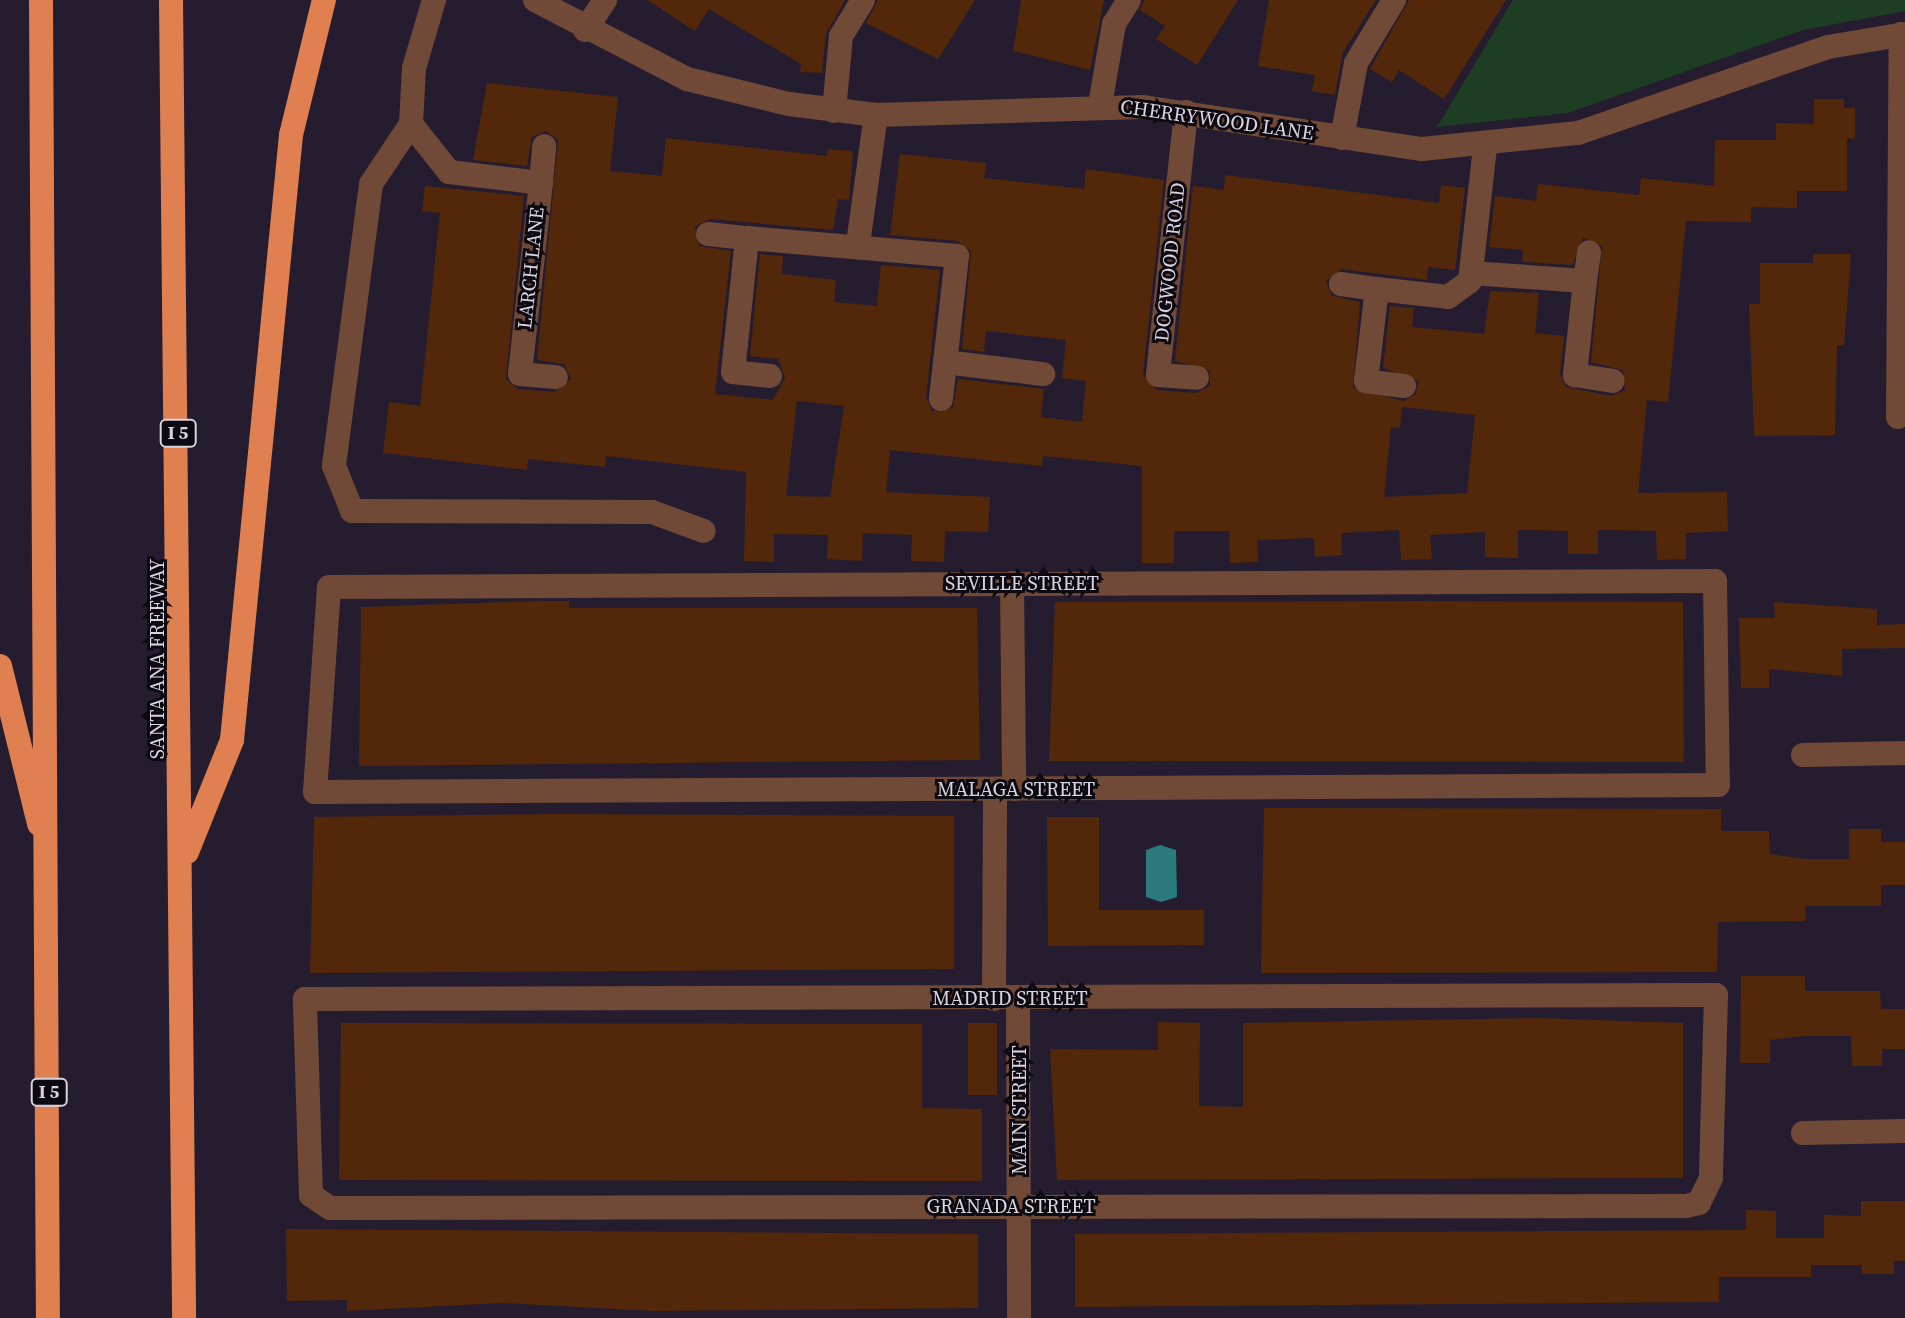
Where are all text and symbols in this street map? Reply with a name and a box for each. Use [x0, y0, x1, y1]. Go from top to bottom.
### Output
street label: CHERRYWOOD LANE [1119, 95, 1315, 145]
street label: DOGWOOD ROAD [1150, 181, 1190, 343]
street label: LARCH LANE [513, 206, 549, 330]
road number: I 5 [158, 419, 198, 447]
street label: SANTA ANA FREEWAY [145, 559, 169, 759]
street label: SEVILLE STREET [945, 571, 1099, 595]
street label: MALAGA STREET [937, 777, 1095, 801]
street label: MADRID STREET [932, 986, 1088, 1010]
street label: MAIN STREET [1007, 1045, 1031, 1175]
road number: I 5 [29, 1078, 69, 1106]
street label: GRANADA STREET [927, 1194, 1095, 1218]

